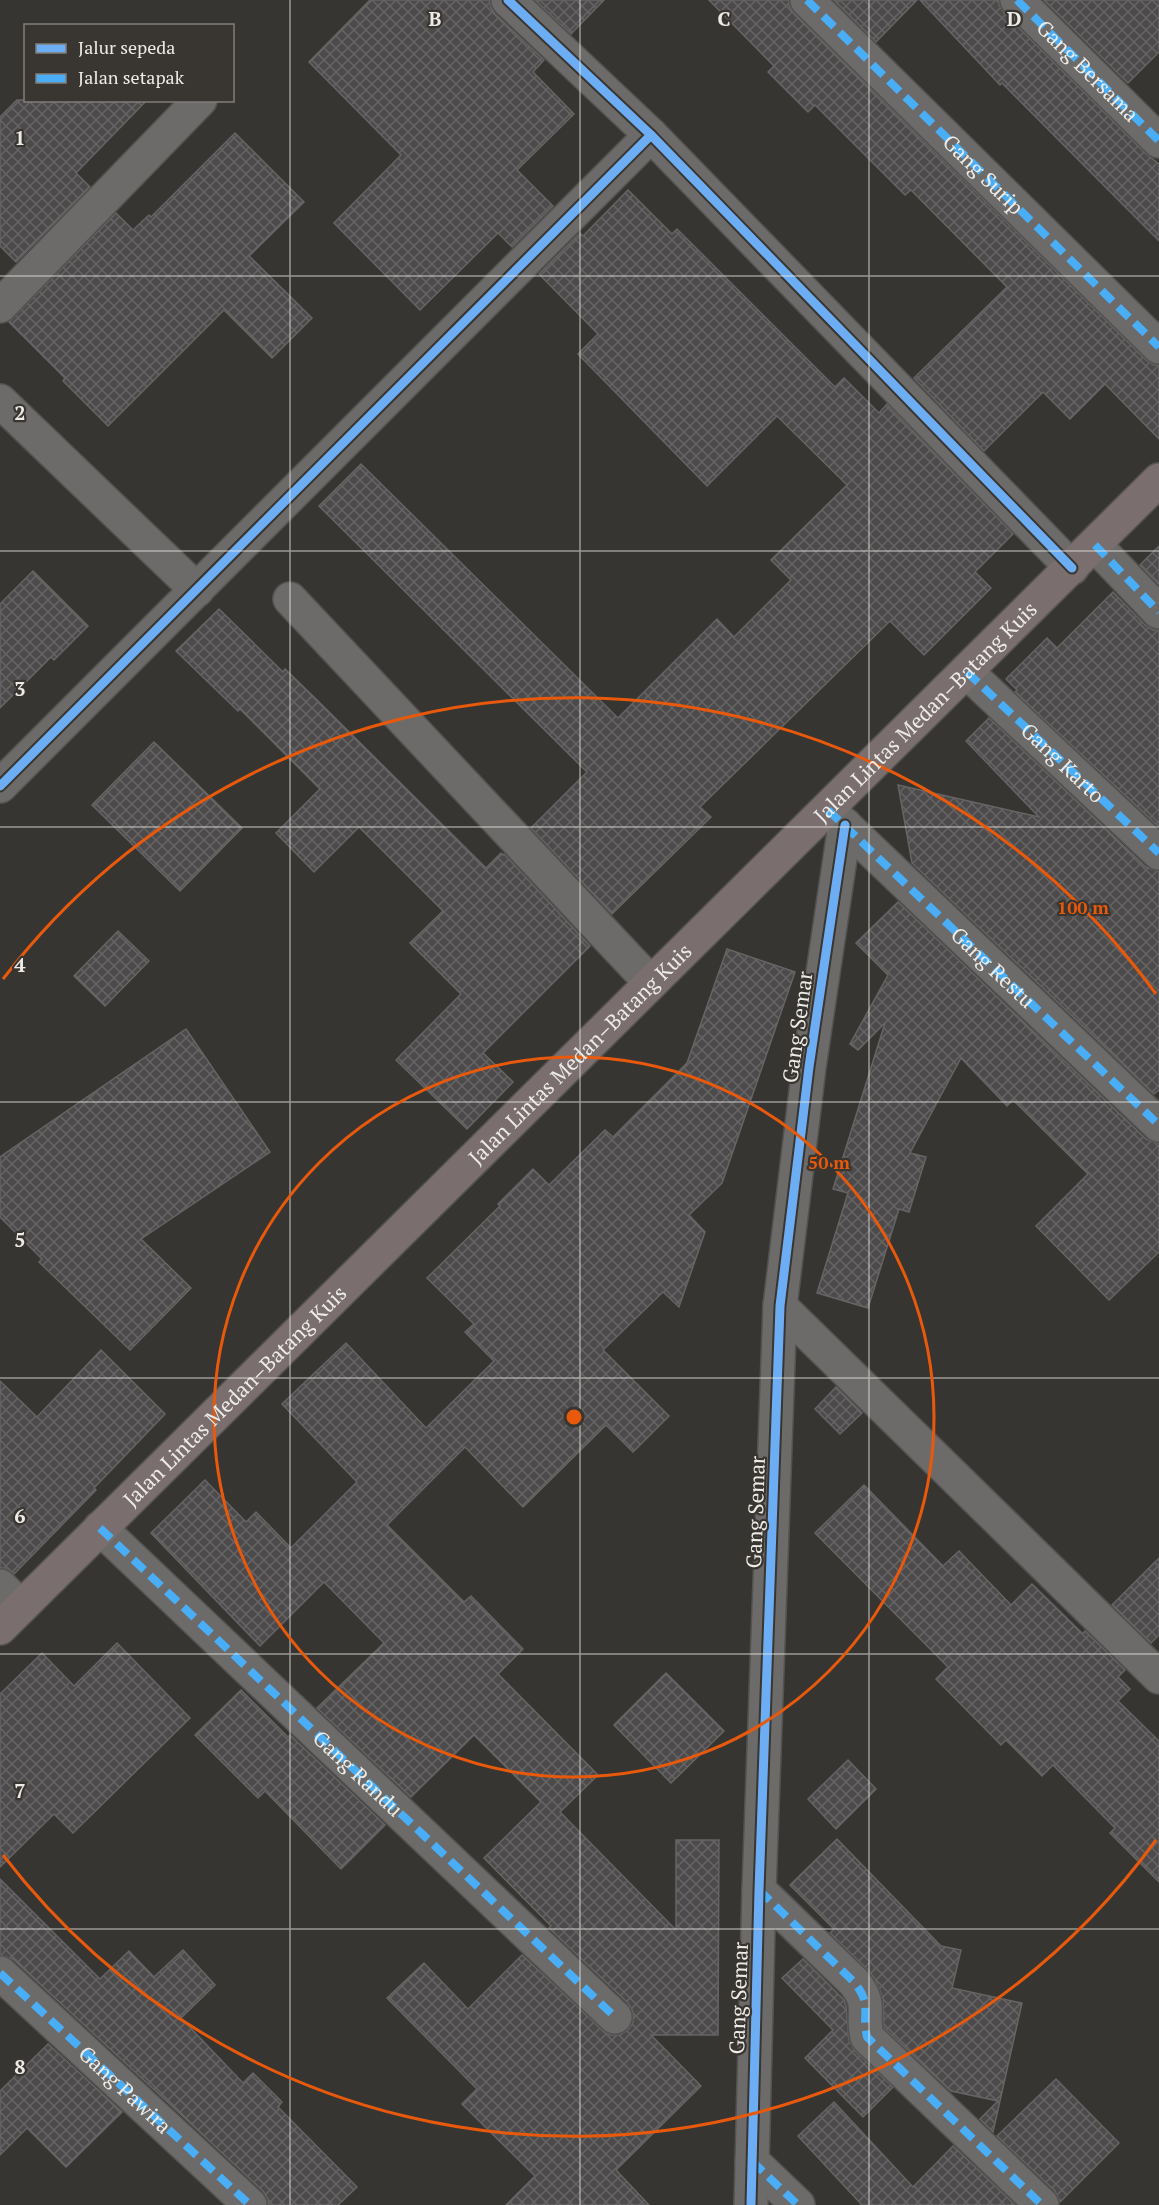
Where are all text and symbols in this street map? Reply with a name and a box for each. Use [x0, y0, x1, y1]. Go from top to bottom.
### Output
text: B [429, 5, 442, 32]
text: C [717, 5, 731, 32]
text: D [1007, 5, 1021, 32]
street label: Gang Bersama [1031, 13, 1146, 128]
legend [24, 24, 234, 102]
text: Jalur sepeda [78, 35, 175, 59]
text: Jalan setapak [78, 65, 185, 89]
text: 1 [14, 124, 26, 151]
street label: Gang Surip [937, 128, 1030, 220]
text: 2 [14, 399, 26, 426]
street label: Jalan Lintas Medan–Batang Kuis [807, 595, 1043, 829]
text: 3 [14, 675, 26, 702]
street label: Gang Karto [1015, 716, 1111, 809]
text: 100 m [1057, 895, 1109, 919]
street label: Gang Restu [945, 920, 1041, 1014]
street label: Jalan Lintas Medan–Batang Kuis [462, 937, 697, 1171]
text: 4 [14, 951, 26, 978]
street label: Gang Semar [775, 969, 819, 1085]
text: 50 m [808, 1150, 850, 1174]
text: 5 [14, 1226, 26, 1253]
street label: Jalan Lintas Medan–Batang Kuis [117, 1279, 352, 1513]
centre of rings [564, 1407, 584, 1427]
street label: Gang Semar [739, 1455, 771, 1569]
text: 6 [14, 1502, 26, 1529]
street label: Gang Randu [307, 1724, 409, 1822]
text: 7 [14, 1777, 26, 1804]
street label: Gang Semar [722, 1941, 754, 2055]
street label: Gang Pawira [73, 2039, 178, 2140]
text: 8 [14, 2053, 26, 2080]

